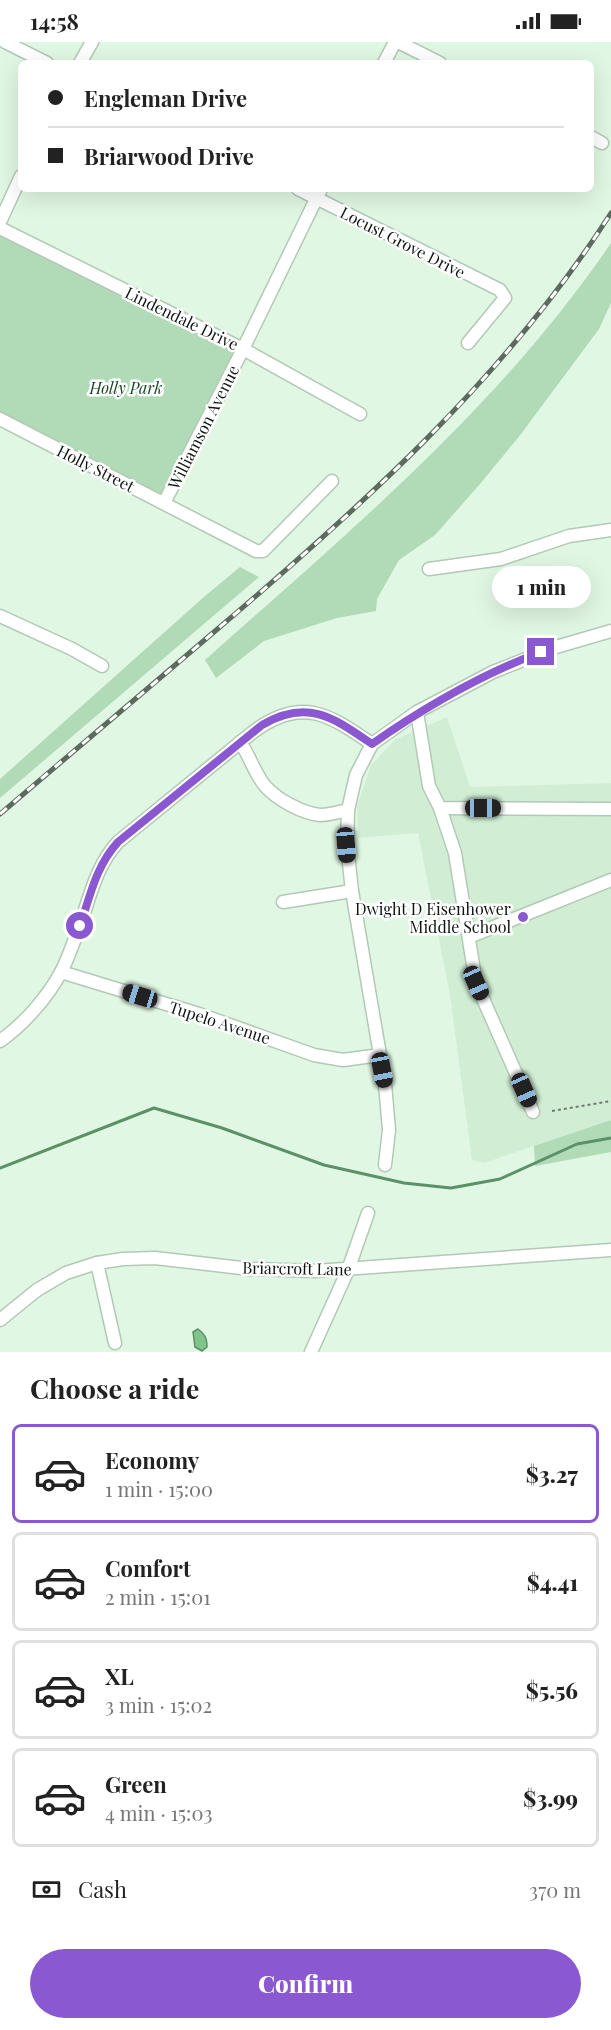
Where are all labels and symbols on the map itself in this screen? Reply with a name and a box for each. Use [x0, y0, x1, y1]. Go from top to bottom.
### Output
street label: Locust Grove Drive [337, 201, 469, 283]
street label: Lindendale Drive [122, 281, 242, 355]
street label: Williamson Avenue [162, 361, 243, 493]
park label: Holly Park [89, 377, 162, 398]
street label: Holly Street [54, 440, 139, 497]
callout: 1 min [492, 565, 590, 607]
route end [527, 638, 554, 665]
car [465, 799, 501, 817]
car [335, 826, 357, 864]
place label: Dwight D Eisenhower Middle School [355, 898, 511, 937]
marker: Dwight D Eisenhower Middle School [516, 910, 530, 924]
route start [66, 912, 93, 939]
car [460, 963, 492, 1003]
car [120, 982, 160, 1010]
street label: Tupelo Avenue [167, 996, 273, 1048]
car [370, 1051, 394, 1089]
car [508, 1070, 540, 1110]
street label: Briarcroft Lane [242, 1257, 352, 1279]

